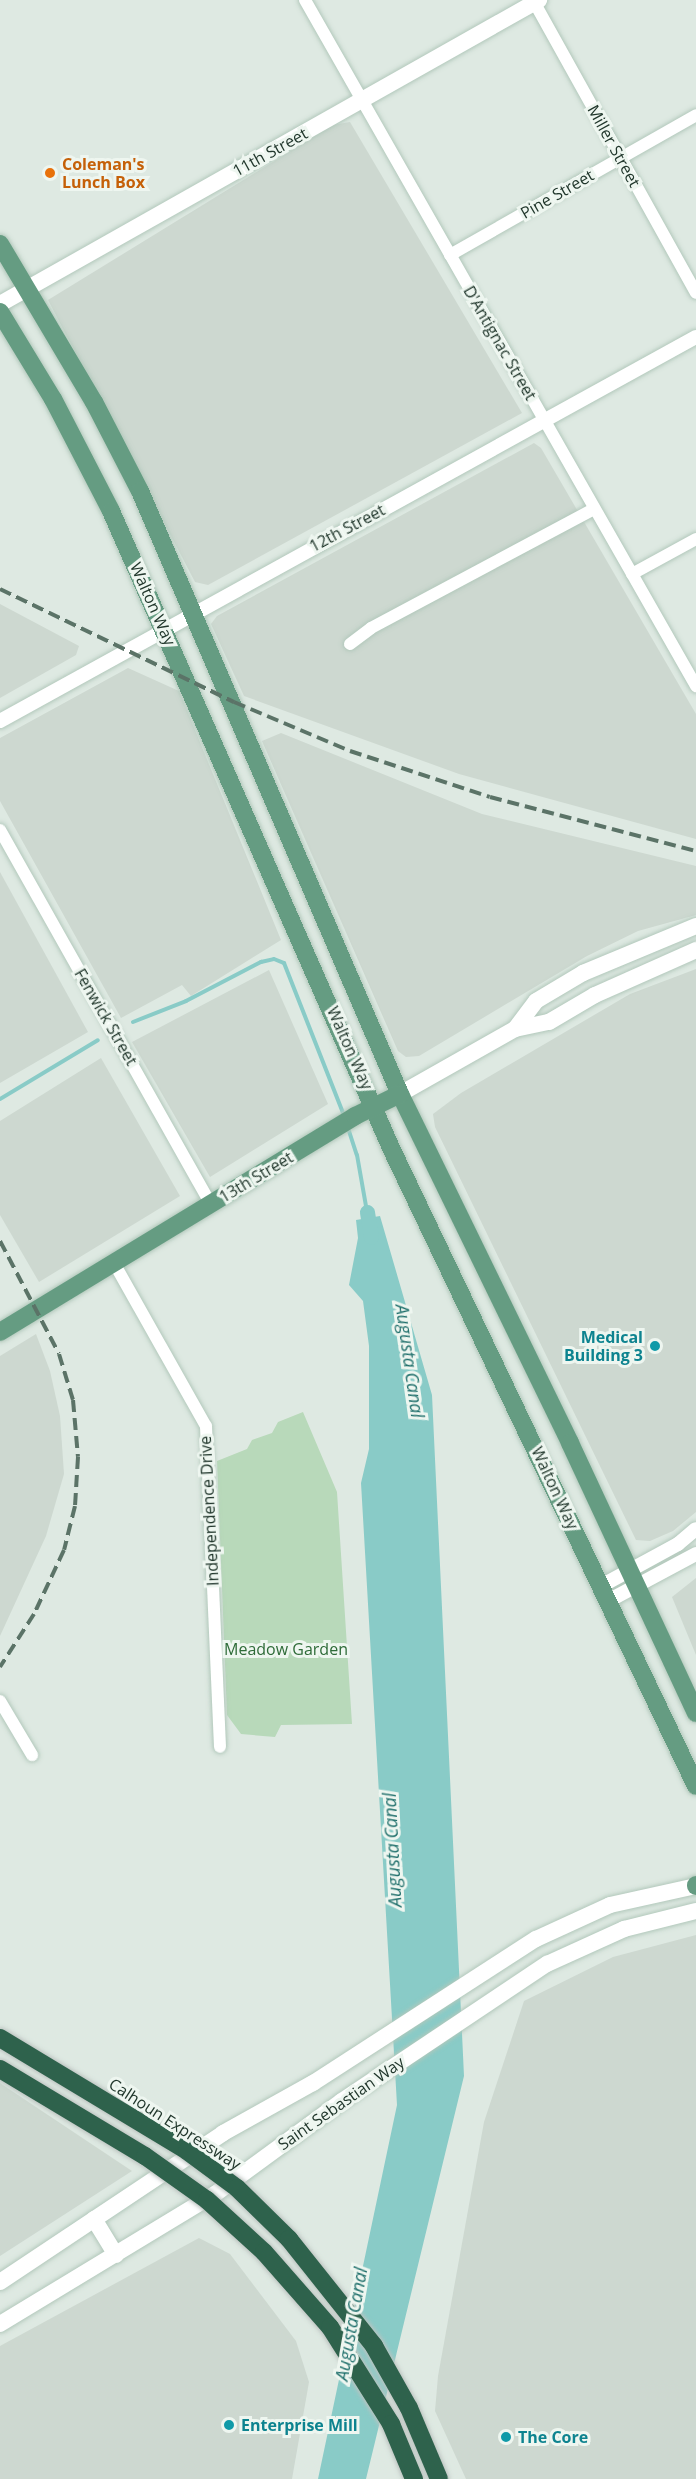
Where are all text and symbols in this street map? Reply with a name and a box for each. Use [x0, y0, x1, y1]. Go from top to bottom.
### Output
street label: Miller Street [584, 102, 644, 190]
street label: 11th Street [229, 124, 311, 180]
place label: Coleman's Lunch Box [62, 154, 145, 192]
street label: Pine Street [517, 165, 597, 223]
marker: Coleman's Lunch Box [43, 166, 57, 180]
street label: D'Antignac Street [460, 282, 540, 404]
street label: 12th Street [306, 500, 388, 556]
street label: Walton Way [126, 560, 180, 648]
street label: Fenwick Street [71, 965, 141, 1069]
street label: Walton Way [323, 1004, 377, 1092]
street label: 13th Street [216, 1147, 296, 1207]
water label: Augusta Canal [391, 1303, 429, 1419]
place label: Medical Building 3 [564, 1327, 643, 1365]
marker: Medical Building 3 [648, 1339, 662, 1353]
street label: Independence Drive [195, 1436, 223, 1586]
street label: Walton Way [528, 1444, 582, 1532]
park label: Meadow Garden [224, 1639, 348, 1659]
water label: Augusta Canal [378, 1792, 406, 1908]
street label: Saint Sebastian Way [274, 2052, 408, 2154]
street label: Calhoun Expressway [105, 2074, 245, 2174]
water label: Augusta Canal [330, 2266, 372, 2382]
place label: Enterprise Mill [241, 2415, 358, 2435]
marker: Enterprise Mill [222, 2418, 236, 2432]
place label: The Core [518, 2427, 588, 2447]
marker: The Core [499, 2430, 513, 2444]

